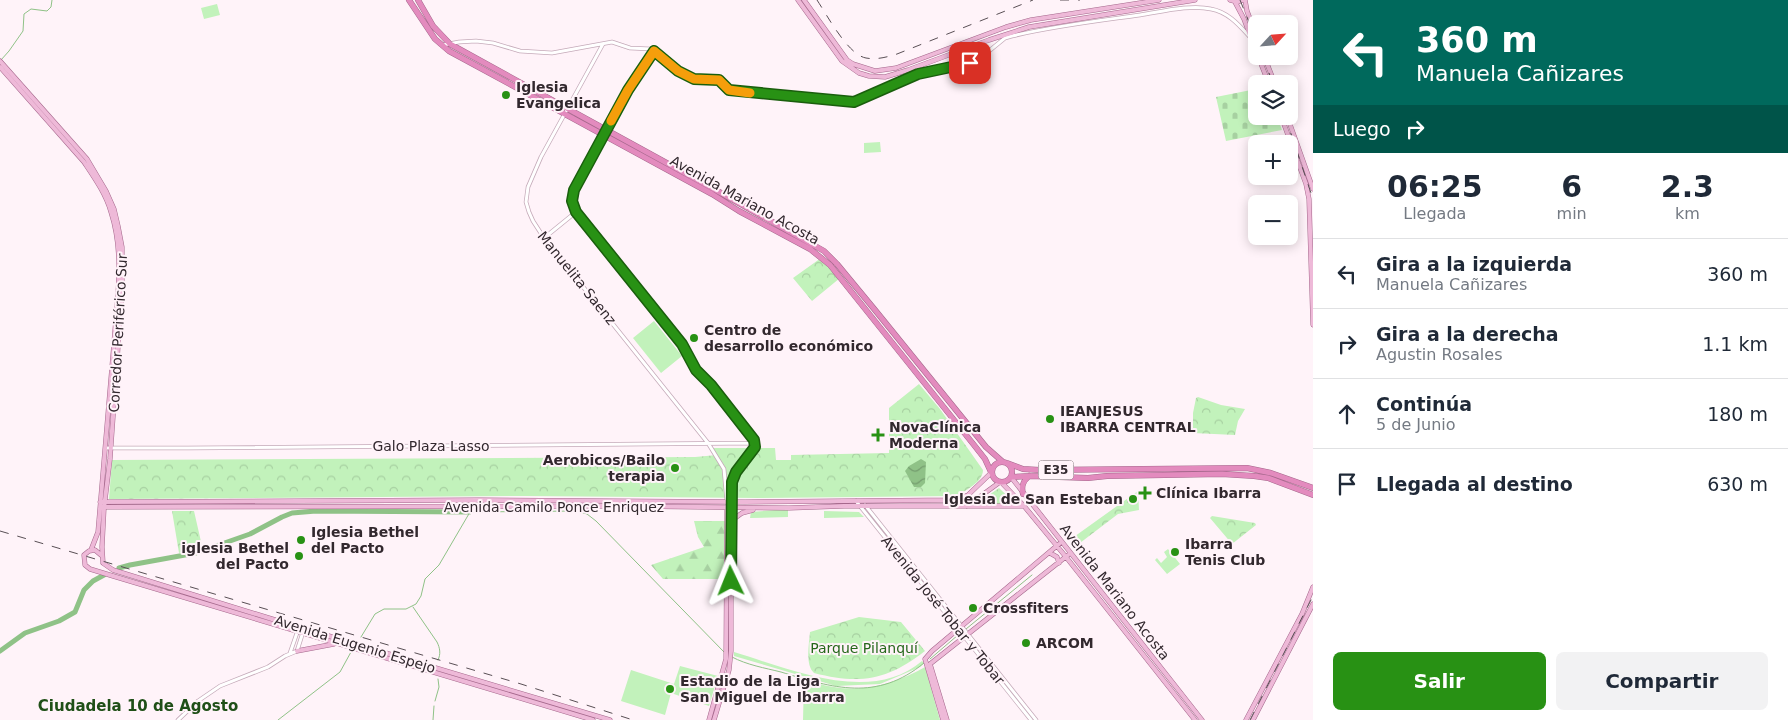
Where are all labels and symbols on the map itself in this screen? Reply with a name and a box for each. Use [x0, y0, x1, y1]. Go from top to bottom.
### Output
north arrow [1248, 15, 1298, 65]
pin [949, 42, 991, 84]
place label: Iglesia Evangelica [516, 79, 601, 111]
marker: Iglesia Evangelica [500, 89, 512, 101]
street label: Avenida Mariano Acosta [668, 152, 822, 248]
street label: Manuelita Saenz [534, 228, 620, 328]
street label: Corredor Periférico Sur [106, 253, 130, 413]
place label: Centro de desarrollo económico [704, 322, 873, 354]
marker: Centro de desarrollo económico [688, 332, 700, 344]
place label: IEANJESUS IBARRA CENTRAL [1060, 403, 1196, 435]
marker: IEANJESUS IBARRA CENTRAL [1044, 413, 1056, 425]
place label: NovaClínica Moderna [889, 419, 981, 451]
marker: NovaClínica Moderna [871, 428, 885, 442]
street label: Galo Plaza Lasso [372, 438, 490, 454]
place label: Aerobicos/Bailo terapia [543, 452, 665, 484]
road number: E35 [1038, 460, 1074, 480]
marker: Aerobicos/Bailo terapia [669, 462, 681, 474]
place label: Clínica Ibarra [1156, 485, 1261, 501]
marker: Clínica Ibarra [1138, 486, 1152, 500]
place label: Iglesia de San Esteban [944, 491, 1123, 507]
marker: Iglesia de San Esteban [1127, 493, 1139, 505]
street label: Avenida Camilo Ponce Enriquez [444, 499, 664, 515]
street label: Avenida Mariano Acosta [1057, 521, 1173, 663]
place label: Iglesia Bethel del Pacto [311, 524, 419, 556]
street label: Avenida José Tobar y Tobar [878, 532, 1008, 688]
marker: Iglesia Bethel del Pacto [295, 534, 307, 546]
place label: Ibarra Tenis Club [1185, 536, 1265, 568]
place label: iglesia Bethel del Pacto [181, 540, 289, 572]
marker: Ibarra Tenis Club [1169, 546, 1181, 558]
marker: iglesia Bethel del Pacto [293, 550, 305, 562]
position arrow [704, 554, 756, 606]
place label: Crossfiters [983, 600, 1069, 616]
marker: Crossfiters [967, 602, 979, 614]
street label: Avenida Eugenio Espejo [273, 612, 437, 676]
place label: ARCOM [1036, 635, 1094, 651]
marker: ARCOM [1020, 637, 1032, 649]
park label: Parque Pilanquí [810, 640, 919, 656]
place label: Estadio de la Liga San Miguel de Ibarra [680, 673, 845, 705]
marker: Estadio de la Liga San Miguel de Ibarra [664, 683, 676, 695]
district label: Ciudadela 10 de Agosto [38, 697, 238, 715]

